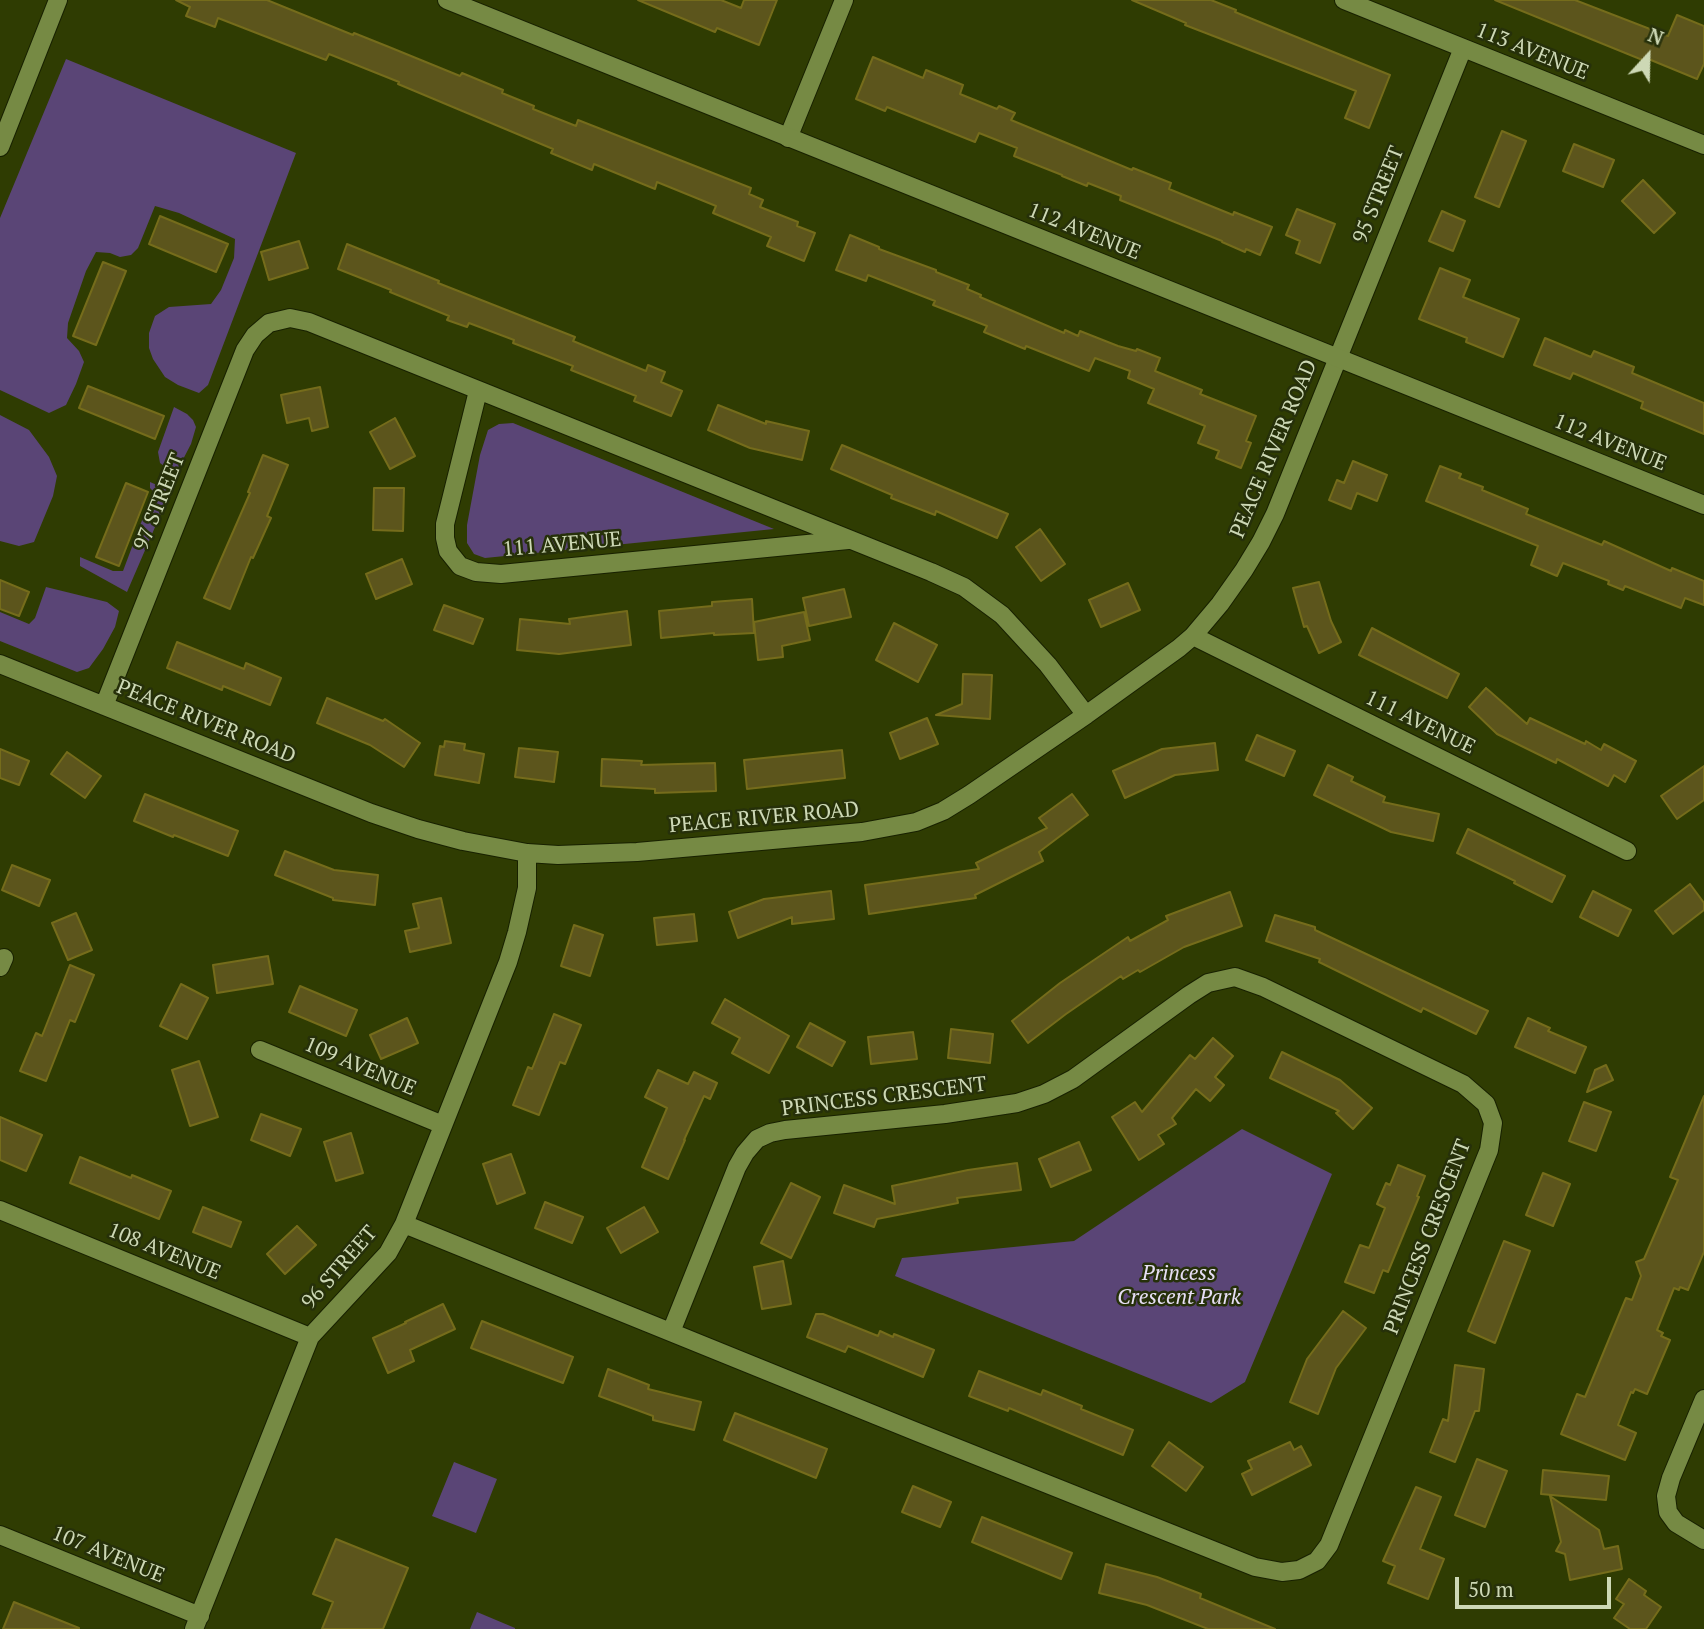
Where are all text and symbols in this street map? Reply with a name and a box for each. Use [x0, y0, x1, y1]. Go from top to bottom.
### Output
street label: 113 AVENUE [1472, 18, 1592, 86]
north arrow [1613, 21, 1683, 91]
text: N [1645, 22, 1667, 50]
street label: 95 STREET [1348, 143, 1410, 247]
street label: 112 AVENUE [1024, 198, 1144, 266]
street label: PEACE RIVER ROAD [1225, 356, 1323, 542]
street label: 112 AVENUE [1550, 409, 1670, 477]
street label: 97 STREET [129, 450, 191, 554]
street label: 111 AVENUE [502, 527, 622, 563]
street label: PEACE RIVER ROAD [113, 675, 299, 769]
street label: 111 AVENUE [1361, 686, 1479, 760]
street label: PEACE RIVER ROAD [668, 797, 860, 839]
street label: 109 AVENUE [300, 1032, 420, 1102]
street label: PRINCESS CRESCENT [780, 1072, 988, 1122]
street label: PRINCESS CRESCENT [1379, 1136, 1477, 1338]
street label: 108 AVENUE [104, 1218, 224, 1286]
street label: 96 STREET [297, 1221, 383, 1315]
park label: Princess Crescent Park [1117, 1261, 1241, 1311]
street label: 107 AVENUE [48, 1521, 168, 1589]
scale bar [1459, 1562, 1615, 1606]
text: 50 m [1468, 1575, 1514, 1603]

